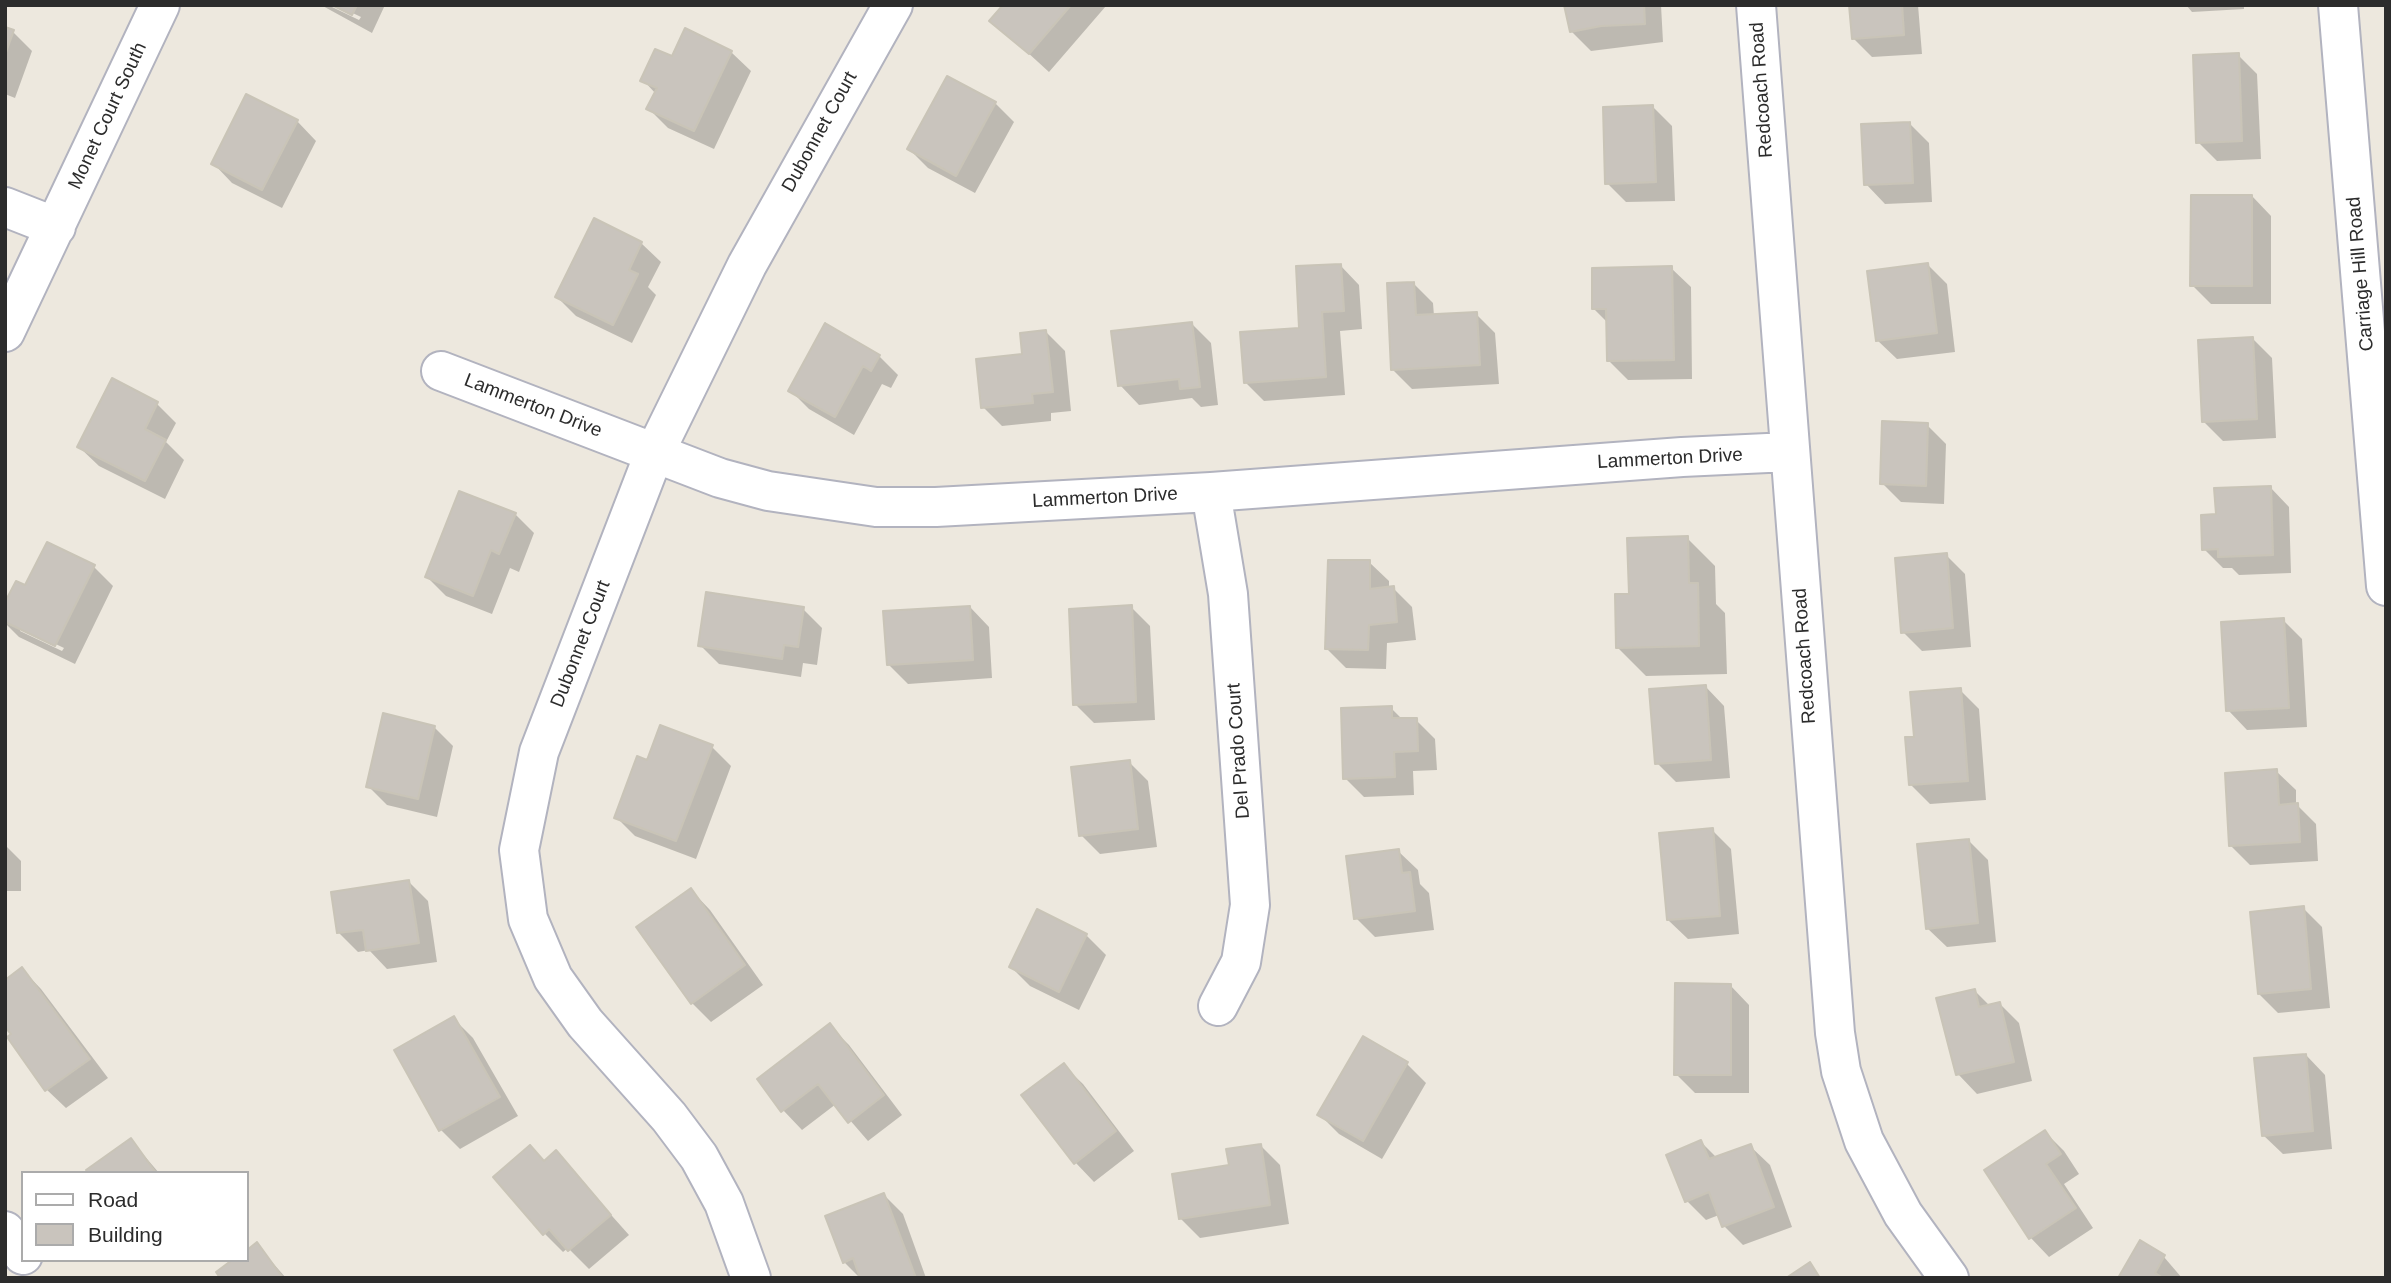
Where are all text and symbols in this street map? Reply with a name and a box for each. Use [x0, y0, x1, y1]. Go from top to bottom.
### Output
street label: Redcoach Road [1746, 21, 1778, 159]
street label: Monet Court South [64, 39, 152, 193]
street label: Dubonnet Court [778, 68, 862, 196]
street label: Carriage Hill Road [2343, 196, 2379, 352]
street label: Lammerton Drive [461, 369, 605, 443]
street label: Lammerton Drive [1597, 444, 1743, 474]
street label: Lammerton Drive [1032, 483, 1178, 513]
street label: Dubonnet Court [546, 577, 616, 711]
street label: Redcoach Road [1789, 587, 1821, 725]
street label: Del Prado Court [1223, 682, 1255, 820]
legend [21, 1171, 248, 1262]
text: Road [88, 1188, 138, 1211]
text: Building [88, 1223, 163, 1246]

